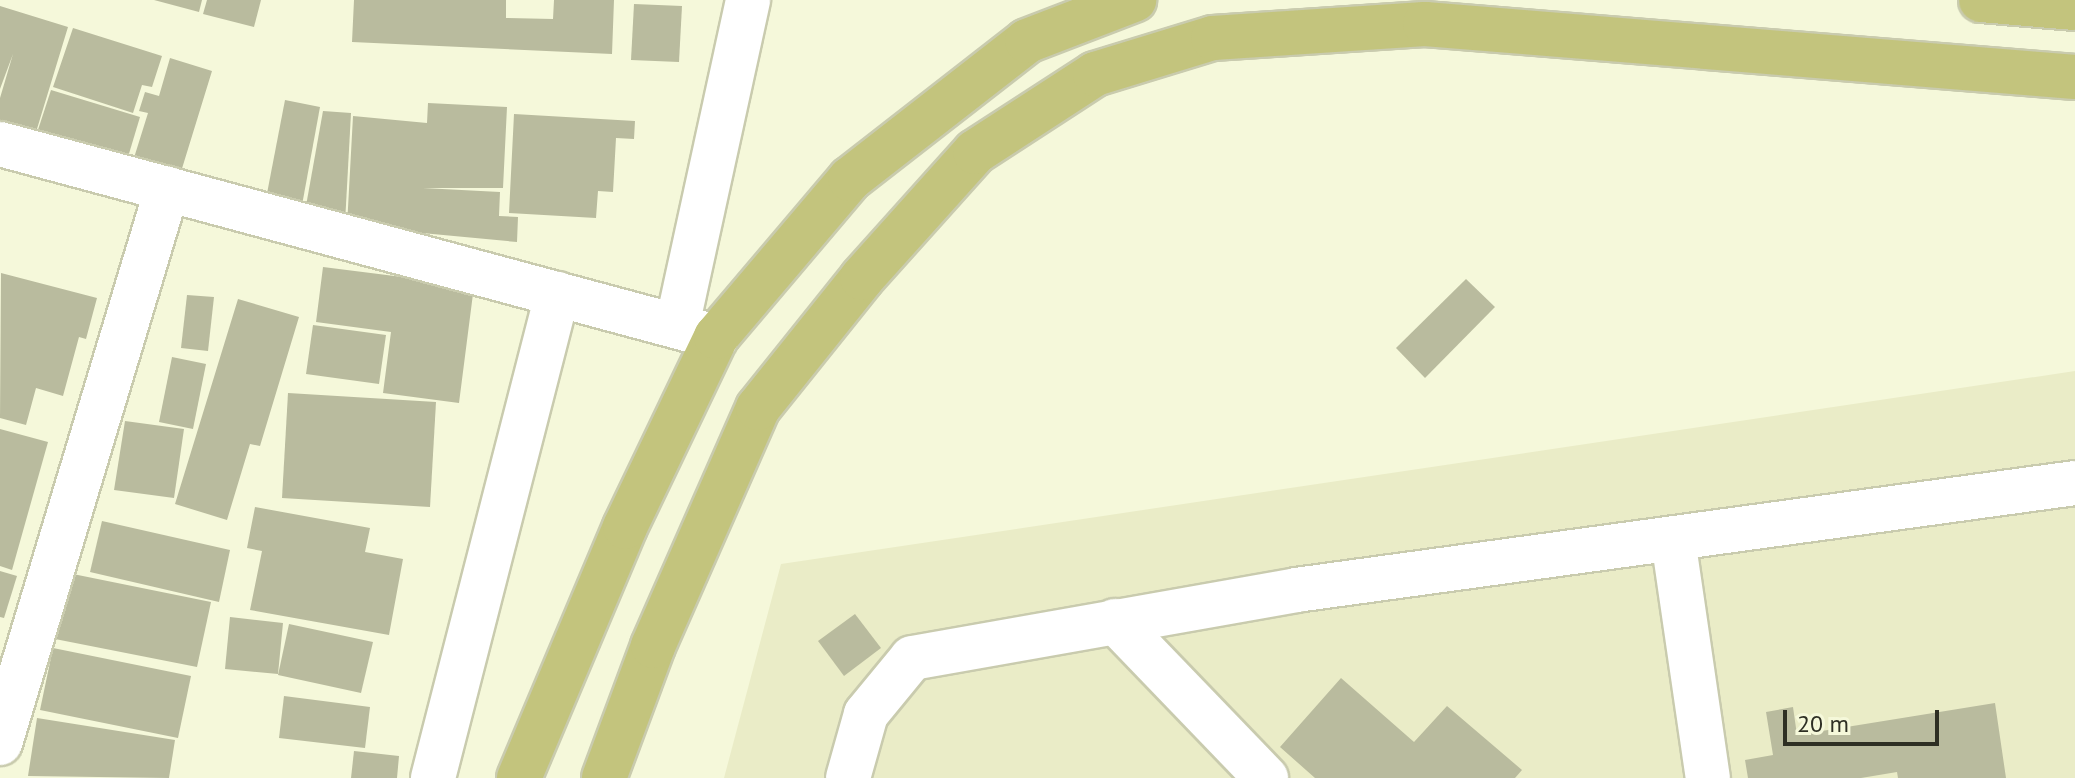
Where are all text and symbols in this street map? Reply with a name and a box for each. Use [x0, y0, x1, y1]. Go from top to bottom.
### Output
scale bar [1787, 694, 1943, 744]
text: 20 m [1797, 708, 1849, 739]

